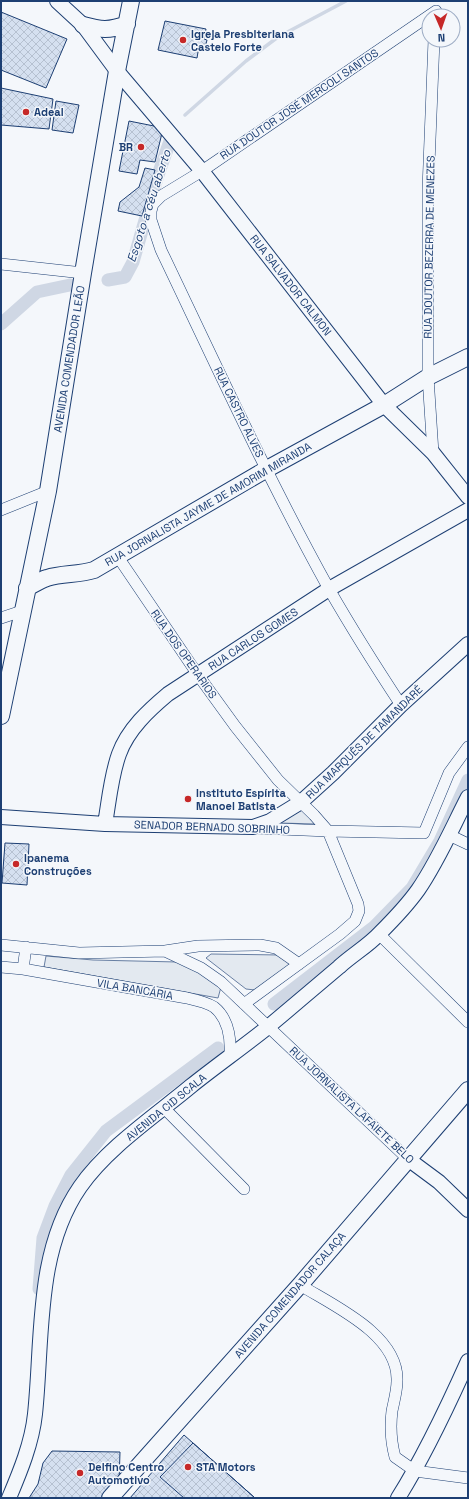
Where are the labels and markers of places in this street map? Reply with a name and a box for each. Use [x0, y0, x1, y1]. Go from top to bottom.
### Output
place label: Igreja Presbiteriana Castelo Forte [191, 27, 295, 54]
marker: Igreja Presbiteriana Castelo Forte [178, 35, 188, 45]
place label: Adeal [34, 105, 64, 119]
marker: Adeal [21, 107, 31, 117]
place label: BR [119, 140, 133, 154]
marker: BR [136, 142, 146, 152]
place label: Instituto Espírita Manoel Batista [196, 786, 287, 813]
marker: Instituto Espírita Manoel Batista [183, 794, 193, 804]
place label: Ipanema Construções [24, 851, 92, 878]
marker: Ipanema Construções [11, 859, 21, 869]
place label: Delfino Centro Automotivo [88, 1460, 165, 1487]
place label: STA Motors [196, 1460, 256, 1474]
marker: STA Motors [183, 1462, 193, 1472]
marker: Delfino Centro Automotivo [75, 1468, 85, 1478]

